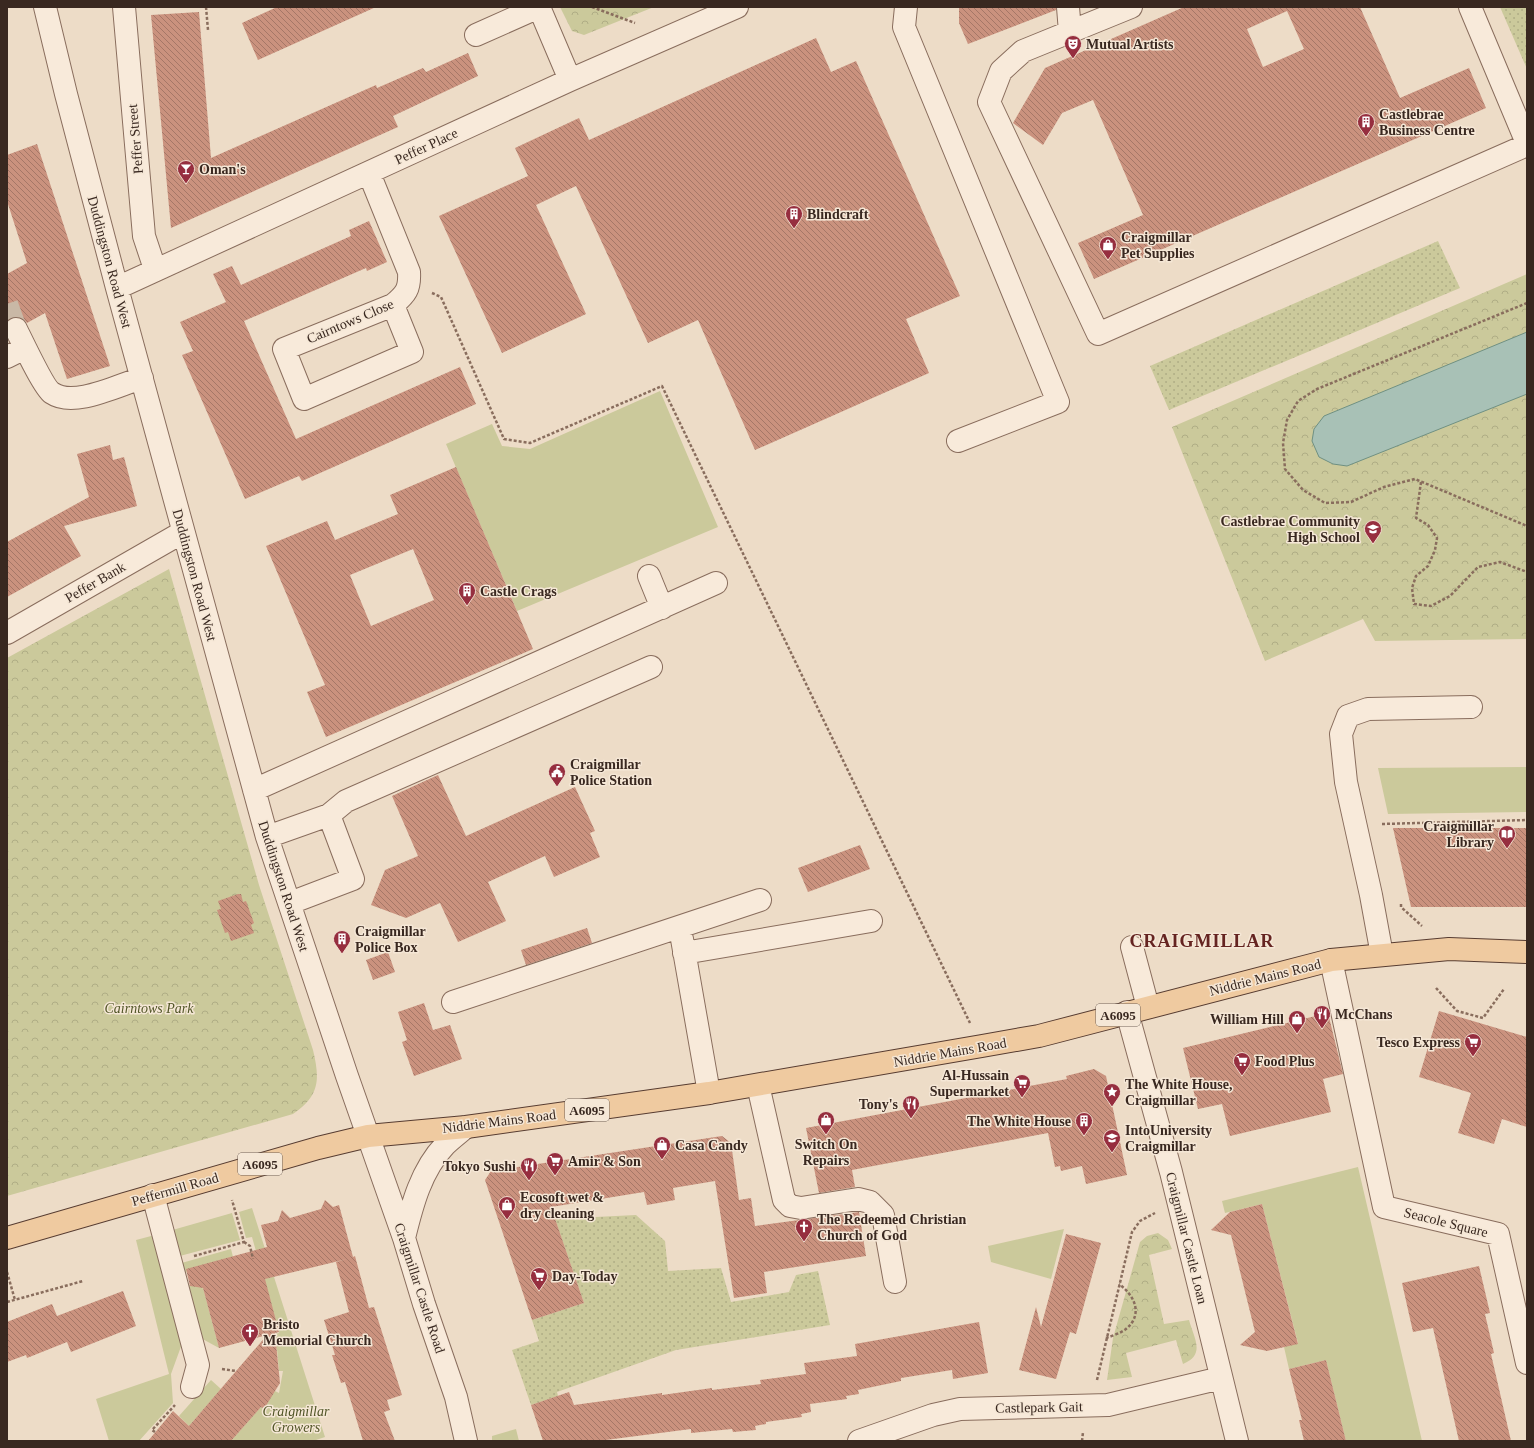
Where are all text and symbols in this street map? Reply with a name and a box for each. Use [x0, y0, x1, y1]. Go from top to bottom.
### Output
theatre icon: Mutual Artists [1063, 34, 1083, 59]
place label: Mutual Artists [1086, 37, 1174, 52]
street label: Peffer Street [125, 103, 146, 175]
place label: Castlebrae Business Centre [1379, 107, 1475, 138]
building icon: Castlebrae Business Centre [1356, 112, 1376, 137]
street label: Peffer Place [392, 125, 460, 168]
bar icon: Oman's [176, 159, 196, 184]
place label: Oman's [199, 162, 246, 177]
street label: Duddingston Road West [85, 194, 134, 330]
building icon: Blindcraft [784, 204, 804, 229]
place label: Blindcraft [807, 207, 869, 222]
place label: Craigmillar Pet Supplies [1121, 230, 1195, 261]
shop icon: Craigmillar Pet Supplies [1098, 235, 1118, 260]
street label: Cairntows Close [304, 296, 396, 347]
street label: Duddingston Road West [170, 507, 219, 643]
place label: Castlebrae Community High School [1220, 514, 1360, 545]
school or university icon: Castlebrae Community High School [1363, 519, 1383, 544]
street label: Peffer Bank [62, 559, 128, 606]
building icon: Castle Crags [457, 581, 477, 606]
place label: Castle Crags [480, 584, 557, 599]
place label: Craigmillar Police Station [570, 757, 652, 788]
public building icon: Craigmillar Police Station [547, 762, 567, 787]
street label: Duddingston Road West [255, 819, 312, 953]
place label: Craigmillar Library [1423, 819, 1494, 850]
library icon: Craigmillar Library [1497, 824, 1517, 849]
place label: Craigmillar Police Box [355, 924, 426, 955]
building icon: Craigmillar Police Box [332, 929, 352, 954]
district label: CRAIGMILLAR [1129, 931, 1275, 951]
street label: Niddrie Mains Road [1208, 956, 1322, 999]
park label: Cairntows Park [104, 1001, 194, 1016]
road number: A6095 [1096, 1004, 1140, 1026]
restaurant icon: McChans [1312, 1004, 1332, 1029]
place label: McChans [1335, 1007, 1393, 1022]
shop icon: William Hill [1287, 1009, 1307, 1034]
place label: William Hill [1210, 1012, 1284, 1027]
supermarket icon: Tesco Express [1463, 1032, 1483, 1057]
street label: Niddrie Mains Road [892, 1035, 1008, 1070]
place label: Tesco Express [1376, 1035, 1461, 1050]
supermarket icon: Food Plus [1232, 1051, 1252, 1076]
place label: Food Plus [1255, 1054, 1315, 1069]
place label: Al-Hussain Supermarket [930, 1068, 1009, 1099]
supermarket icon: Al-Hussain Supermarket [1012, 1073, 1032, 1098]
place label: The White House, Craigmillar [1125, 1077, 1232, 1108]
place icon: The White House, Craigmillar [1102, 1082, 1122, 1107]
restaurant icon: Tony's [901, 1094, 921, 1119]
place label: Tony's [859, 1097, 899, 1112]
road number: A6095 [565, 1099, 609, 1121]
street label: Niddrie Mains Road [441, 1107, 557, 1136]
shop icon: Switch On Repairs [816, 1110, 836, 1135]
building icon: The White House [1074, 1111, 1094, 1136]
place label: The White House [967, 1114, 1071, 1129]
place label: IntoUniversity Craigmillar [1125, 1123, 1212, 1154]
school or university icon: IntoUniversity Craigmillar [1102, 1128, 1122, 1153]
shop icon: Casa Candy [652, 1135, 672, 1160]
place label: Switch On Repairs [795, 1137, 858, 1168]
place label: Casa Candy [675, 1138, 748, 1153]
supermarket icon: Amir & Son [545, 1151, 565, 1176]
road number: A6095 [238, 1153, 282, 1175]
place label: Amir & Son [568, 1154, 641, 1169]
restaurant icon: Tokyo Sushi [519, 1156, 539, 1181]
place label: Tokyo Sushi [443, 1159, 516, 1174]
street label: Peffermill Road [130, 1170, 220, 1209]
street label: Craigmillar Castle Loan [1163, 1171, 1210, 1306]
place label: Ecosoft wet & dry cleaning [520, 1190, 604, 1221]
shop icon: Ecosoft wet & dry cleaning [497, 1195, 517, 1220]
street label: Seacole Square [1402, 1205, 1489, 1240]
place label: The Redeemed Christian Church of God [817, 1212, 967, 1243]
church icon: The Redeemed Christian Church of God [794, 1217, 814, 1242]
street label: Craigmillar Castle Road [391, 1221, 448, 1355]
supermarket icon: Day-Today [529, 1266, 549, 1291]
place label: Day-Today [552, 1269, 618, 1284]
place label: Bristo Memorial Church [263, 1317, 371, 1348]
church icon: Bristo Memorial Church [240, 1322, 260, 1347]
street label: Castlepark Gait [995, 1399, 1083, 1416]
park label: Craigmillar Growers [263, 1404, 330, 1435]

